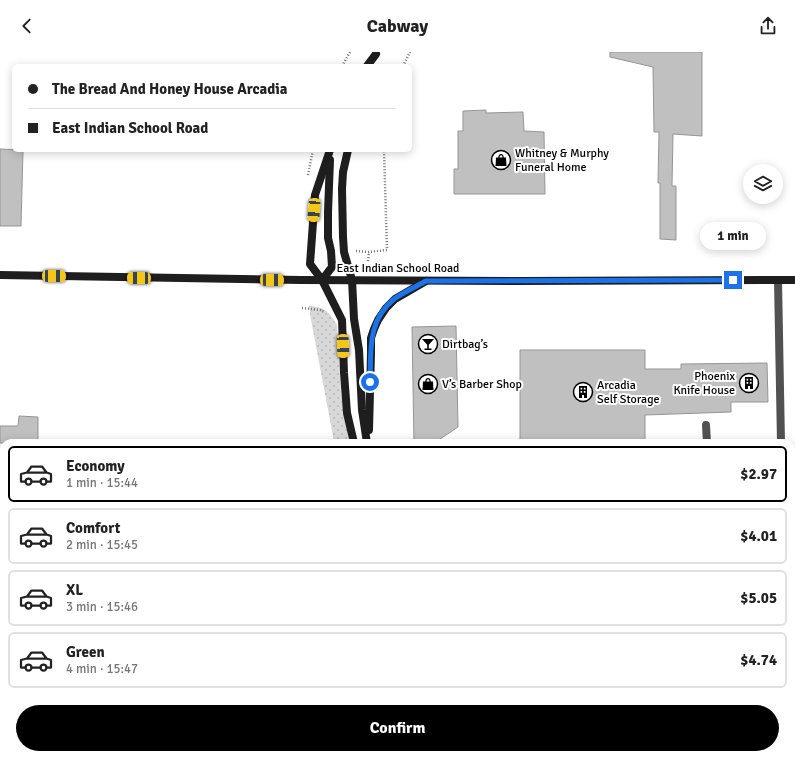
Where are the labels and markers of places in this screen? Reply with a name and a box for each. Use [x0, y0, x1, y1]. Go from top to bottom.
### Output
place label: Whitney & Murphy Funeral Home [515, 146, 609, 175]
shop icon: Whitney & Murphy Funeral Home [490, 149, 512, 171]
bar icon: Dirtbag’s [417, 333, 439, 355]
place label: Dirtbag’s [442, 337, 488, 352]
place label: Phoenix Knife House [673, 369, 735, 398]
building icon: Phoenix Knife House [738, 372, 760, 394]
shop icon: V’s Barber Shop [417, 373, 439, 395]
place label: V’s Barber Shop [442, 377, 522, 392]
place label: Arcadia Self Storage [597, 378, 659, 407]
building icon: Arcadia Self Storage [572, 381, 594, 403]

